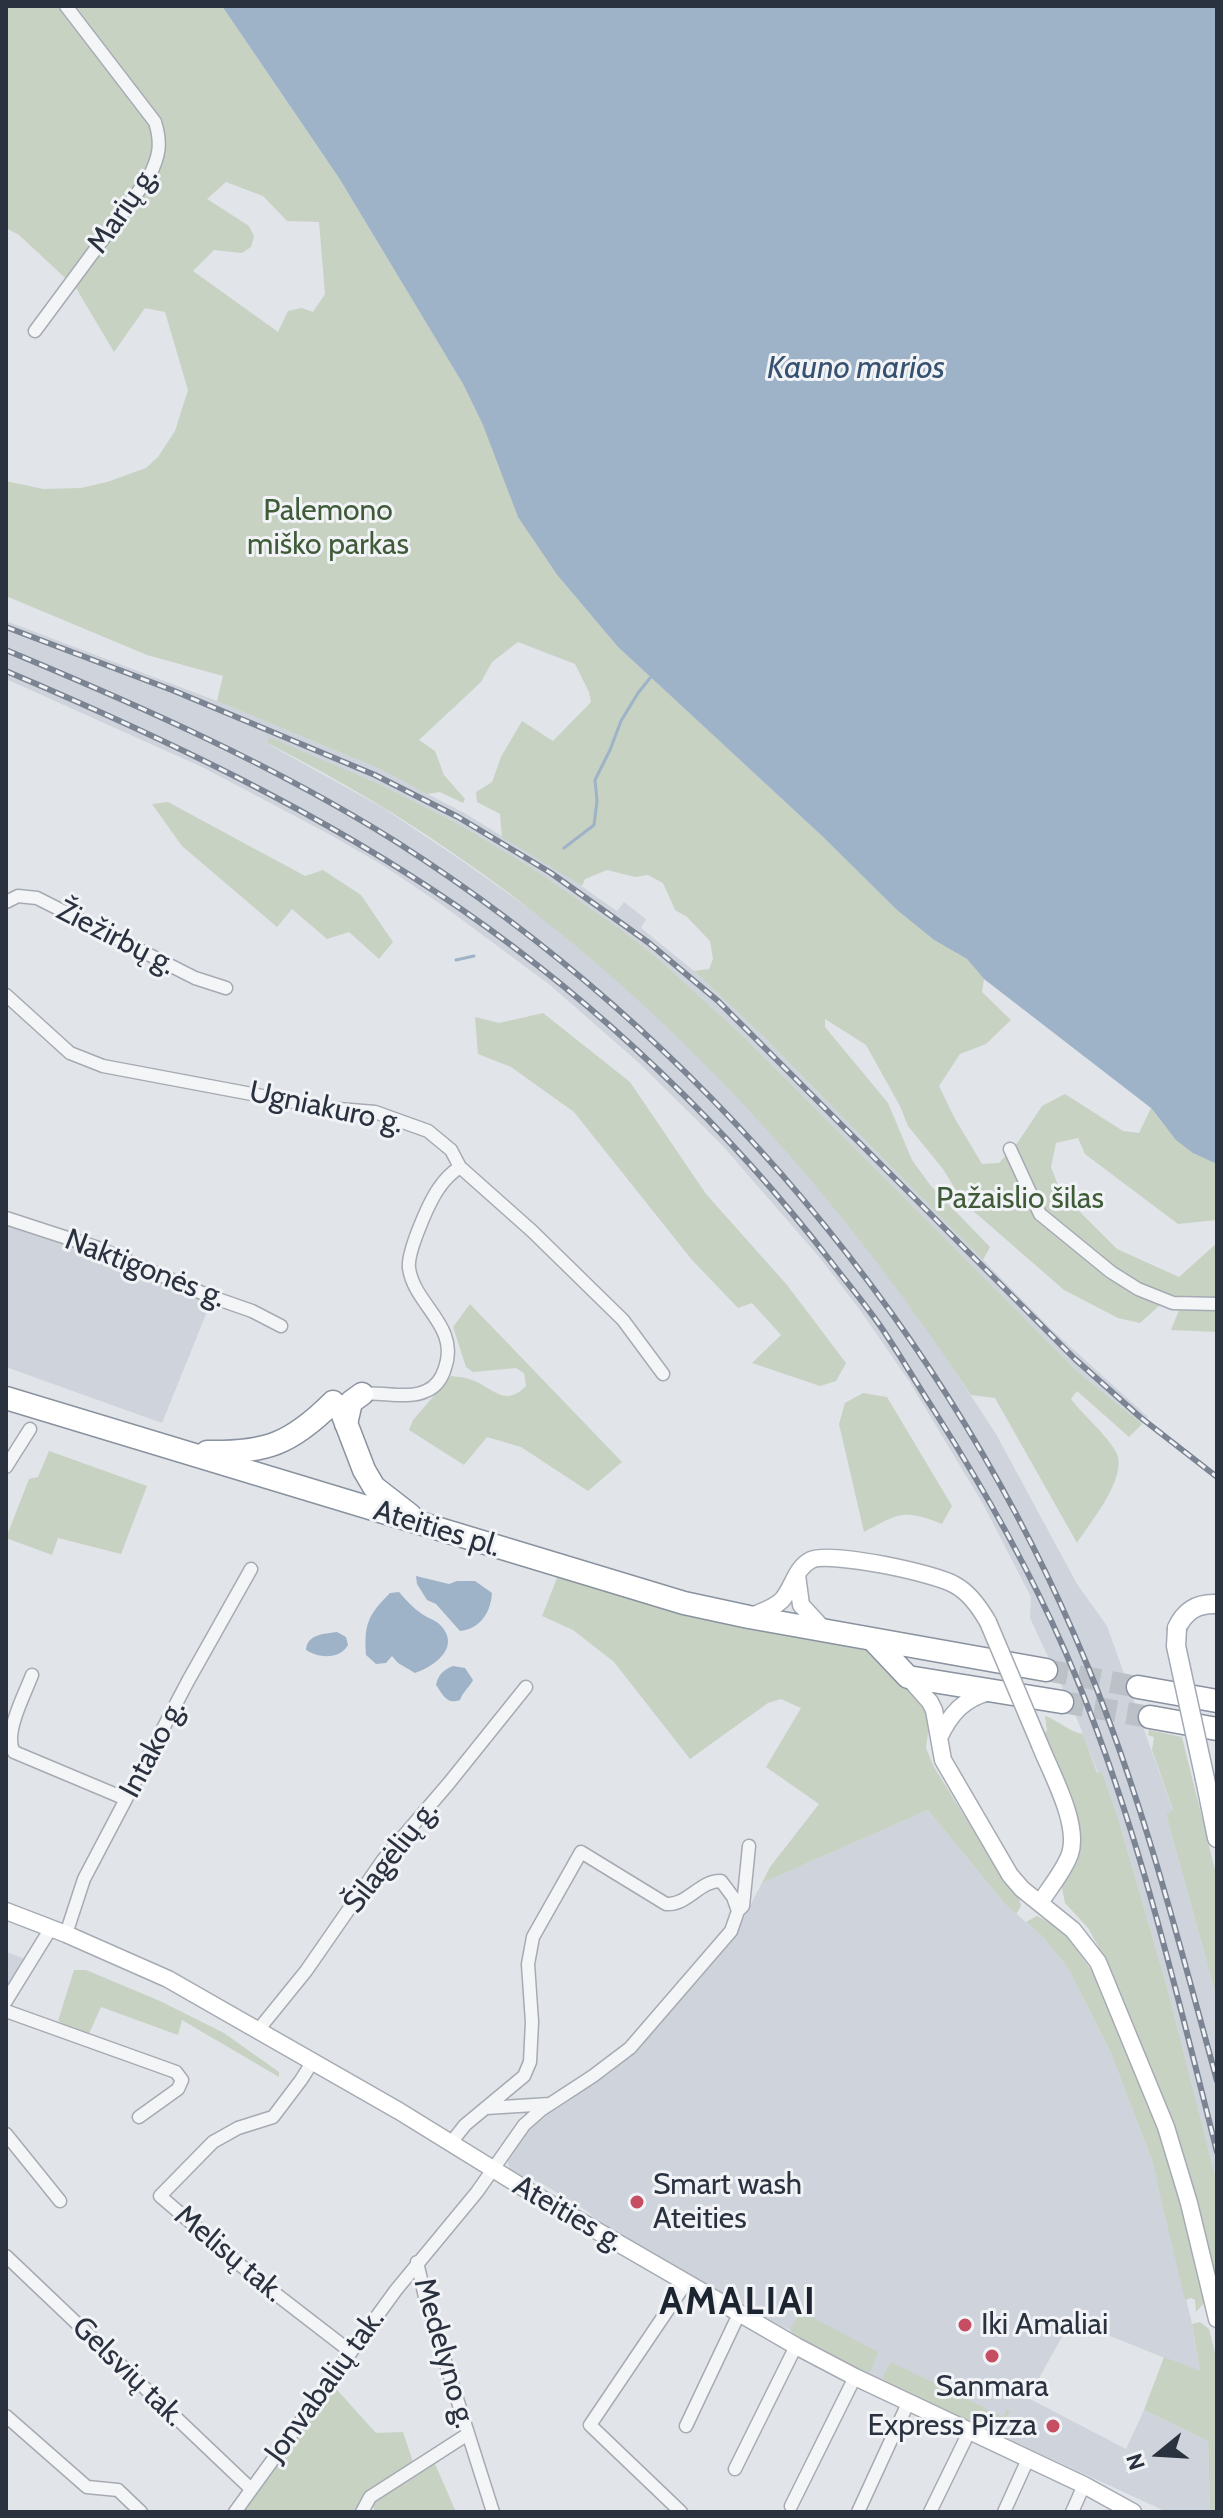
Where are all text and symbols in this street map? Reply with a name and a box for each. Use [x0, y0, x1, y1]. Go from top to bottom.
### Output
street label: Marių g. [80, 160, 166, 260]
water label: Kauno marios [767, 350, 945, 388]
park label: Palemono miško parkas [247, 493, 409, 564]
street label: Žiežirbų g. [51, 893, 181, 983]
street label: Ugniakuro g. [246, 1074, 406, 1142]
park label: Pažaislio šilas [936, 1181, 1104, 1217]
street label: Naktigonės g. [60, 1222, 230, 1316]
street label: Ateities pl. [369, 1493, 505, 1565]
street label: Intako g. [112, 1694, 194, 1804]
street label: Šilagėlių g. [336, 1794, 446, 1920]
place label: Smart wash Ateities [653, 2167, 802, 2238]
street label: Ateities g. [506, 2168, 630, 2260]
marker: Smart wash Ateities [628, 2193, 646, 2211]
street label: Melisų tak. [167, 2198, 291, 2310]
street label: Medelyno g. [405, 2274, 483, 2432]
district label: AMALIAI [659, 2280, 817, 2326]
street label: Jonvabalių tak. [257, 2303, 393, 2469]
place label: Iki Amaliai [981, 2307, 1108, 2343]
street label: Gelsvių tak. [64, 2310, 192, 2434]
marker: Iki Amaliai [956, 2316, 974, 2334]
marker: Sanmara [983, 2347, 1001, 2365]
place label: Sanmara [935, 2369, 1049, 2405]
place label: Express Pizza [867, 2408, 1037, 2444]
north arrow [1119, 2414, 1199, 2494]
marker: Express Pizza [1044, 2417, 1062, 2435]
text: N [1120, 2450, 1151, 2473]

